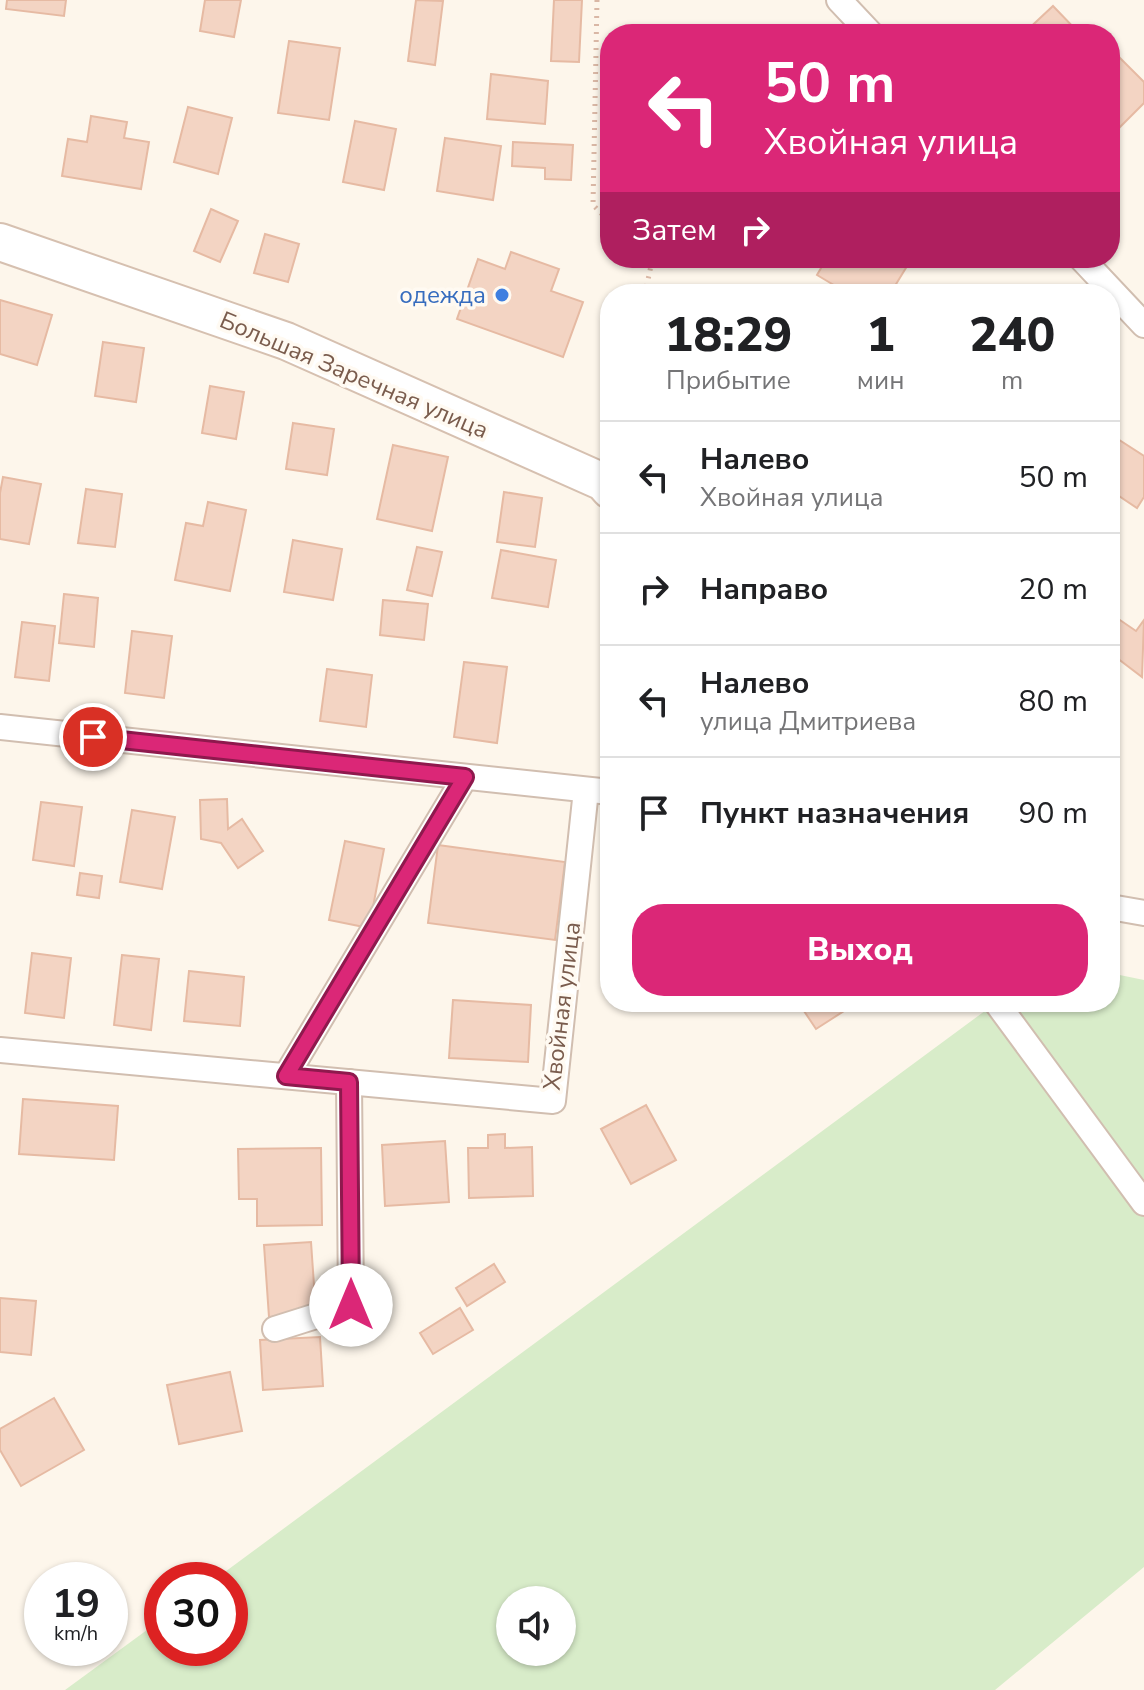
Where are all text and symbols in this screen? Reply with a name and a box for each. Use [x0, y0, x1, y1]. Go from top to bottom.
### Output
text: 50 m [764, 45, 895, 122]
icon: left [632, 56, 736, 160]
text: Хвойная улица [764, 118, 1018, 167]
icon: right [733, 208, 777, 252]
text: Затем [632, 210, 717, 251]
place label: одежда [399, 279, 486, 311]
marker: одежда [493, 286, 511, 304]
text: 18:29 [665, 302, 792, 368]
text: 1 [866, 302, 895, 368]
text: 240 [969, 302, 1055, 368]
street label: Большая Заречная улица [215, 304, 493, 446]
text: Прибытие [666, 363, 791, 398]
text: мин [857, 363, 904, 398]
text: m [1001, 363, 1023, 398]
text: Налево [700, 439, 809, 480]
icon: left [632, 455, 676, 499]
text: 50 m [1019, 457, 1088, 498]
text: Хвойная улица [700, 480, 884, 515]
icon: right [632, 567, 676, 611]
text: Направо [700, 569, 828, 610]
text: 20 m [1019, 569, 1088, 610]
text: Налево [700, 663, 809, 704]
icon: left [632, 679, 676, 723]
text: 80 m [1019, 681, 1088, 722]
pin [59, 703, 127, 771]
text: улица Дмитриева [700, 704, 916, 739]
icon: arrive [71, 715, 115, 759]
icon: arrive [632, 791, 676, 835]
text: Пункт назначения [700, 793, 969, 834]
text: 90 m [1019, 793, 1088, 834]
button: Выход [632, 904, 1088, 996]
street label: Хвойная улица [536, 920, 588, 1092]
position arrow [309, 1263, 393, 1347]
speed limit sign: 30 [144, 1562, 248, 1666]
text: 19 [52, 1577, 100, 1631]
map controls [496, 1586, 576, 1666]
button: sound [496, 1586, 576, 1666]
text: km/h [54, 1620, 98, 1647]

